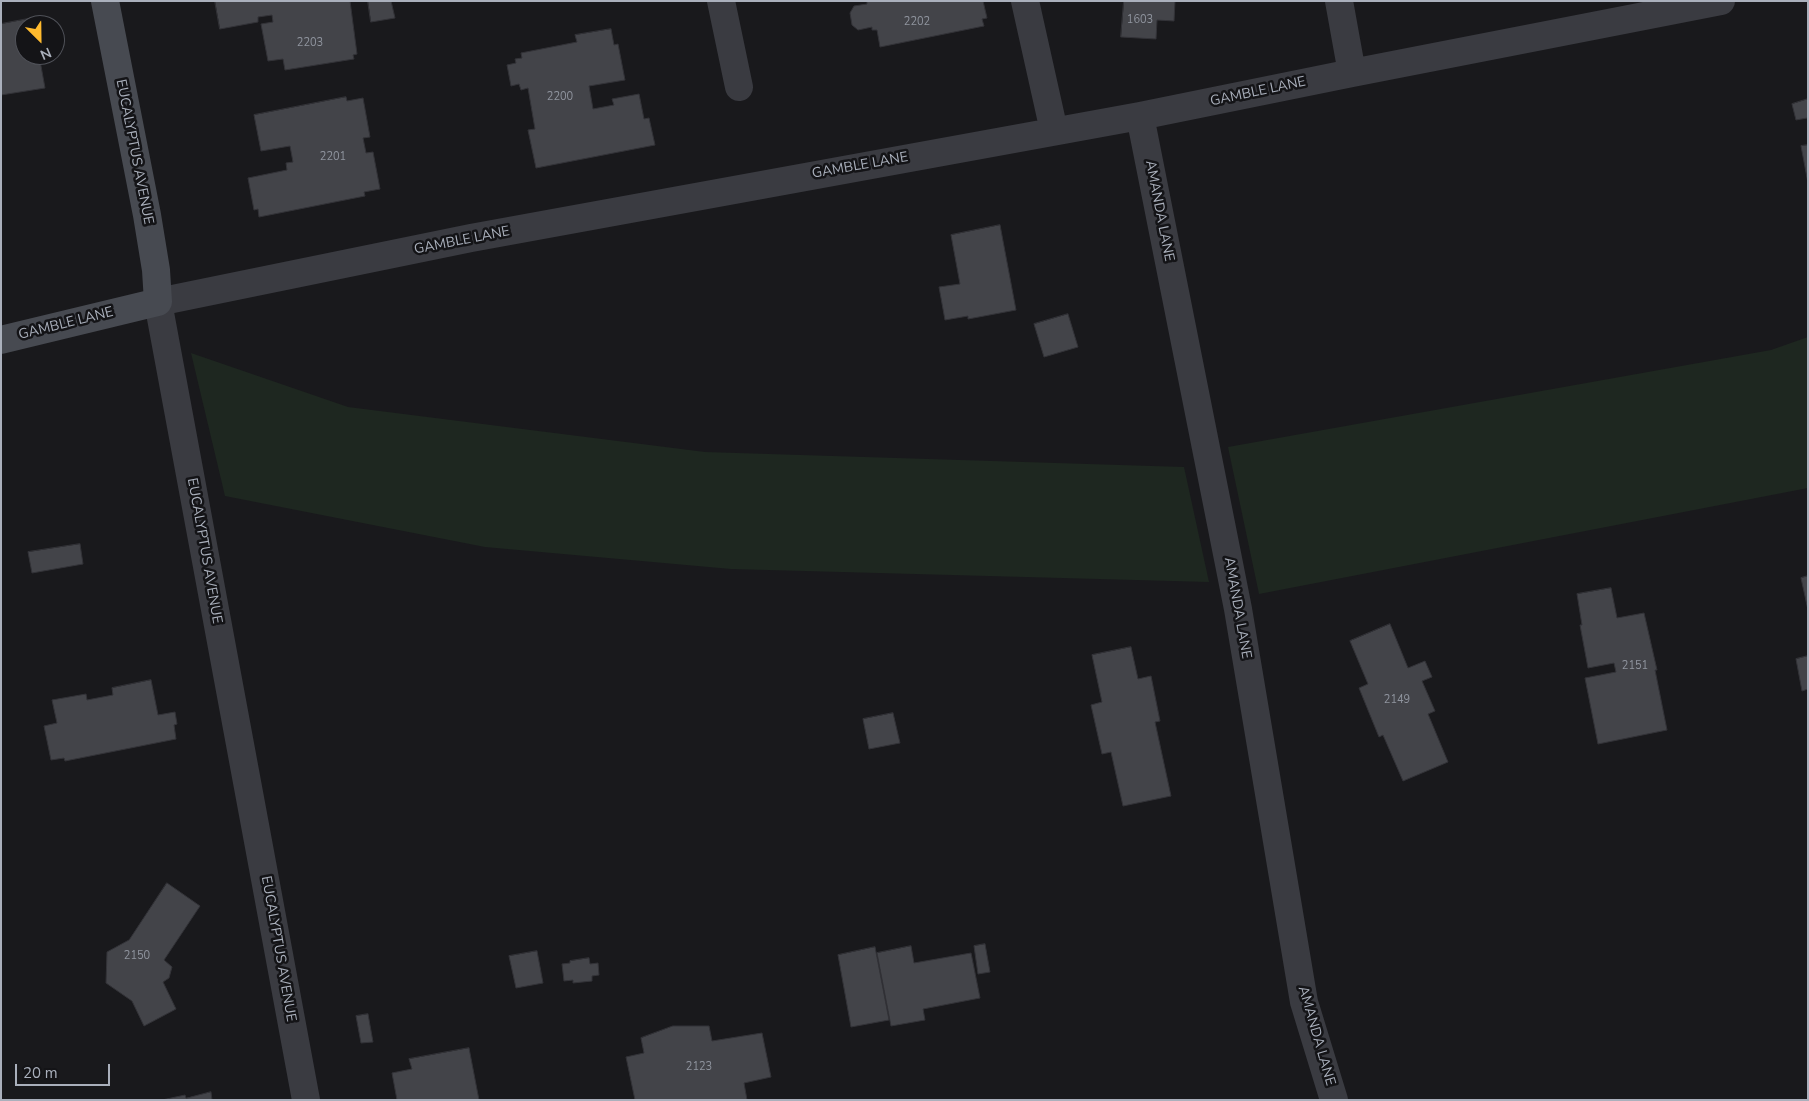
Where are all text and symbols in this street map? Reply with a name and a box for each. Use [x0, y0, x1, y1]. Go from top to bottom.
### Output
house number: 1603 [1127, 13, 1153, 27]
north arrow [15, 15, 65, 65]
house number: 2202 [904, 15, 930, 29]
house number: 2203 [297, 36, 323, 50]
text: N [37, 43, 54, 64]
street label: GAMBLE LANE [1209, 74, 1307, 110]
street label: EUCALYPTUS AVENUE [112, 78, 156, 226]
house number: 2200 [547, 90, 573, 104]
street label: GAMBLE LANE [811, 149, 909, 183]
house number: 2201 [320, 150, 346, 164]
street label: AMANDA LANE [1141, 159, 1177, 263]
street label: GAMBLE LANE [413, 223, 511, 259]
street label: GAMBLE LANE [17, 304, 115, 344]
street label: EUCALYPTUS AVENUE [183, 477, 225, 625]
street label: AMANDA LANE [1220, 556, 1254, 660]
house number: 2151 [1622, 659, 1648, 673]
house number: 2149 [1384, 693, 1410, 707]
street label: EUCALYPTUS AVENUE [257, 875, 299, 1023]
house number: 2150 [124, 949, 150, 963]
street label: AMANDA LANE [1294, 984, 1338, 1088]
scale bar [18, 1054, 112, 1086]
house number: 2123 [686, 1060, 712, 1074]
text: 20 m [23, 1063, 58, 1083]

